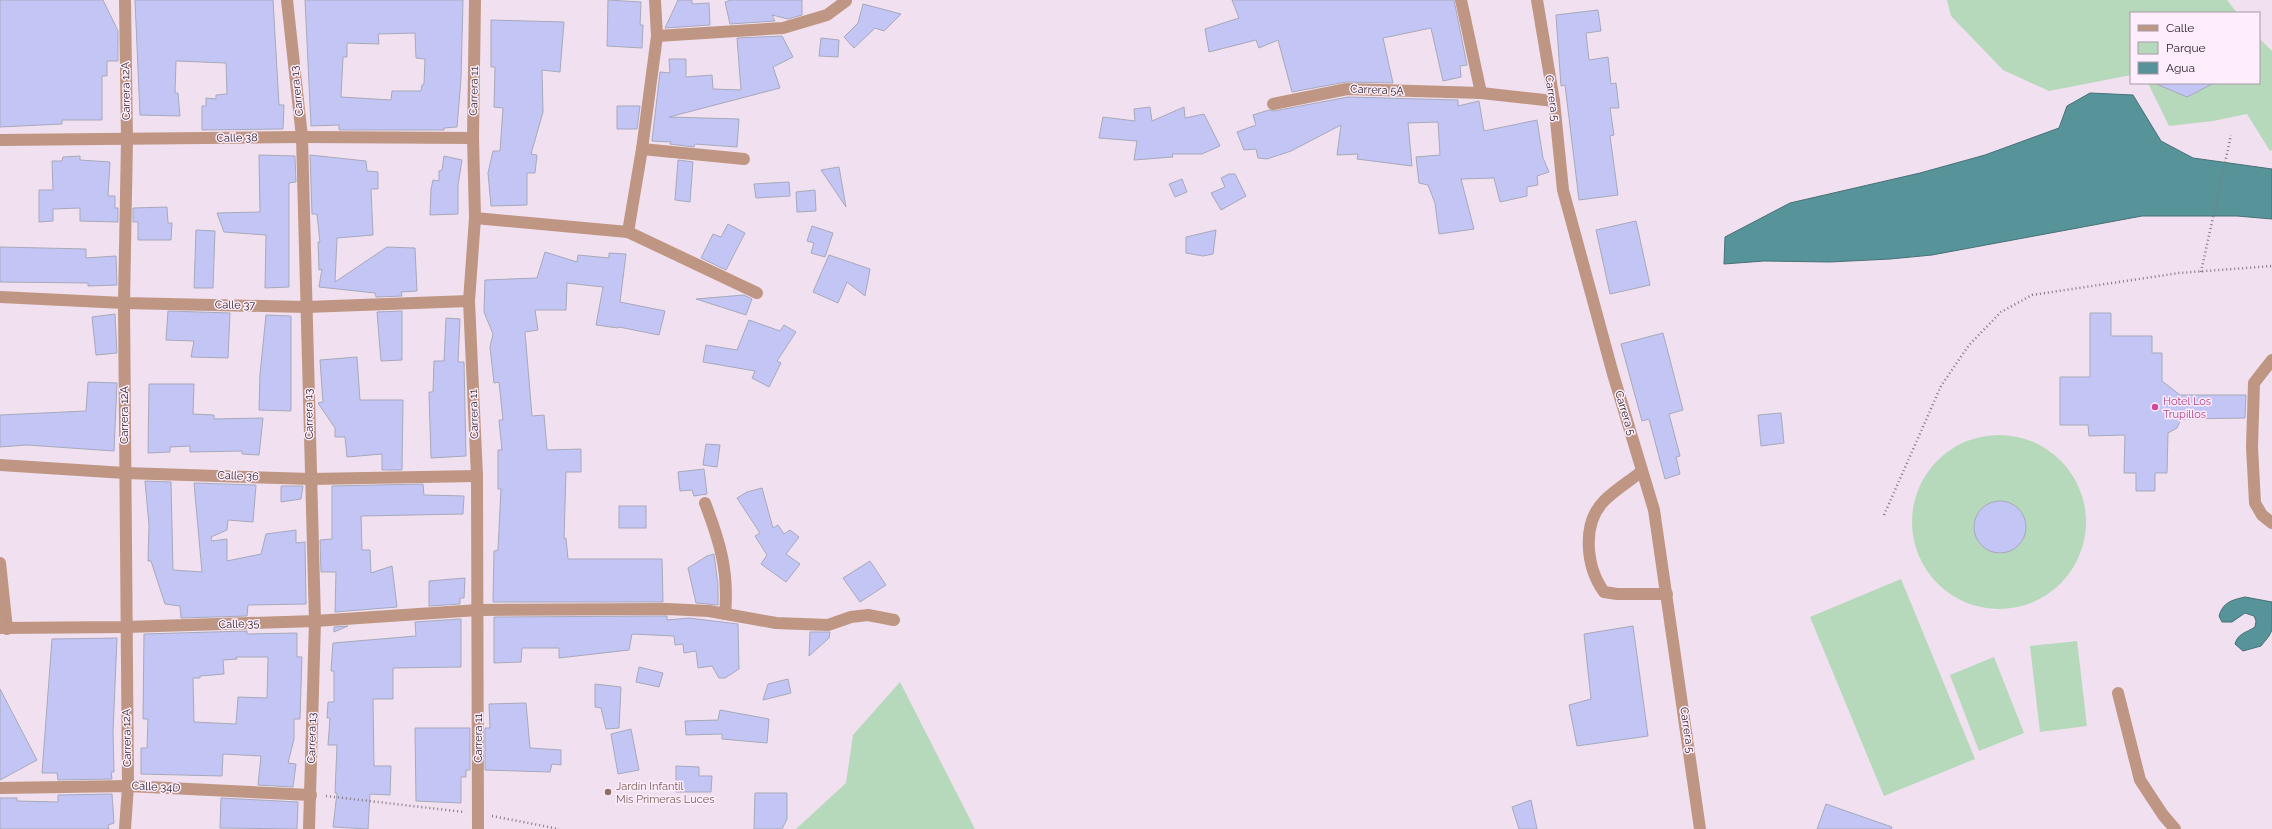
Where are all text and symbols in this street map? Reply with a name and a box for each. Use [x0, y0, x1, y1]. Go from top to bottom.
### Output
legend [2130, 12, 2260, 84]
text: Calle [2166, 21, 2194, 35]
text: Parque [2166, 41, 2206, 55]
street label: Carrera 12A [119, 61, 133, 120]
text: Agua [2166, 61, 2195, 75]
street label: Carrera 13 [288, 65, 306, 117]
street label: Carrera 11 [467, 66, 481, 116]
street label: Carrera 5 [1542, 74, 1562, 122]
street label: Carrera 5A [1350, 83, 1405, 97]
street label: Calle 38 [216, 131, 258, 145]
street label: Calle 37 [215, 298, 255, 312]
street label: Carrera 12A [118, 385, 131, 444]
street label: Carrera 13 [302, 388, 316, 439]
street label: Carrera 11 [467, 389, 481, 439]
street label: Carrera 5 [1612, 389, 1638, 437]
place label: Hotel Los Trupillos [2163, 395, 2211, 421]
marker: Hotel Los Trupillos [2150, 402, 2160, 412]
street label: Calle 36 [217, 469, 259, 483]
street label: Calle 35 [218, 617, 260, 631]
street label: Carrera 5 [1677, 706, 1697, 754]
street label: Carrera 12A [120, 708, 134, 767]
street label: Carrera 13 [305, 712, 319, 763]
street label: Carrera 11 [472, 713, 485, 763]
street label: Calle 34D [131, 779, 181, 795]
place label: Jardín Infantil Mis Primeras Luces [616, 780, 714, 806]
marker: Jardín Infantil Mis Primeras Luces [603, 787, 613, 797]

